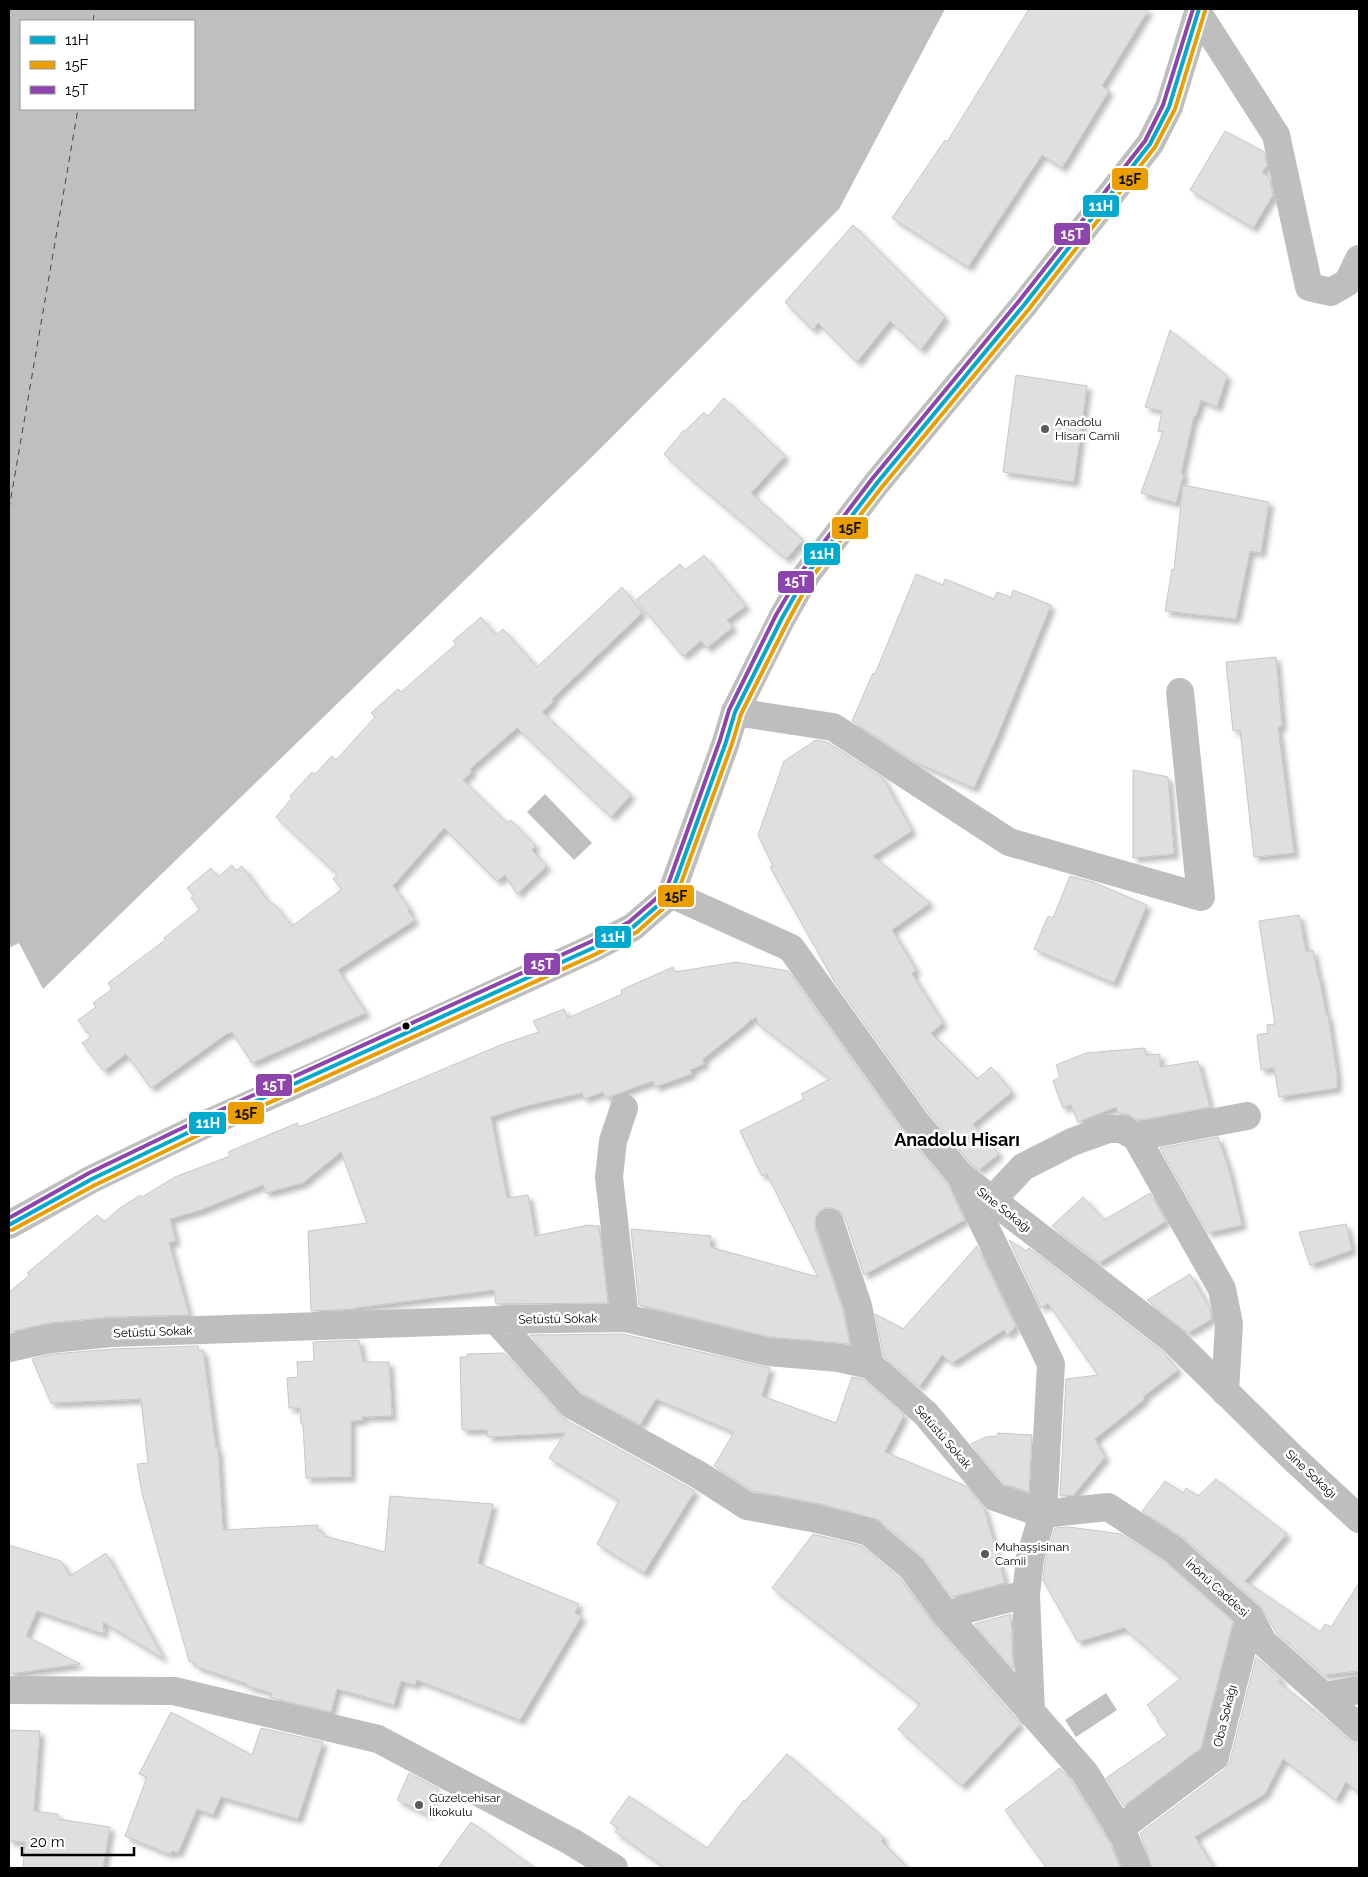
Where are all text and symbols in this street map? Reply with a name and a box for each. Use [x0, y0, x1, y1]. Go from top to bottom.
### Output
legend [20, 20, 195, 110]
text: 11H [65, 31, 89, 49]
text: 15F [65, 56, 89, 74]
text: 15T [65, 81, 88, 99]
line badge: 15F [1111, 167, 1149, 191]
text: 15F [1119, 171, 1141, 187]
line badge: 11H [1082, 194, 1120, 218]
text: 11H [1089, 198, 1113, 214]
line badge: 15T [1053, 222, 1091, 246]
text: 15T [1060, 226, 1084, 242]
place label: Anadolu Hisarı Camii [1055, 415, 1120, 443]
marker: Anadolu Hisarı Camii [1039, 423, 1051, 435]
line badge: 15F [831, 516, 869, 540]
text: 15F [839, 520, 861, 536]
line badge: 11H [803, 542, 841, 566]
text: 11H [810, 546, 834, 562]
line badge: 15T [777, 570, 815, 594]
text: 15T [784, 573, 808, 589]
line badge: 15F [657, 884, 695, 908]
text: 15F [665, 888, 687, 904]
line badge: 11H [594, 925, 632, 949]
text: 11H [601, 929, 625, 945]
line badge: 15T [523, 952, 561, 976]
text: 15T [530, 956, 554, 972]
unlabelled marker [401, 1021, 411, 1031]
line badge: 15T [255, 1073, 293, 1097]
text: 15T [262, 1077, 286, 1093]
line badge: 15F [227, 1101, 265, 1125]
text: 15F [235, 1105, 257, 1121]
line badge: 11H [188, 1111, 227, 1135]
text: 11H [196, 1115, 220, 1131]
district label: Anadolu Hisarı [894, 1129, 1020, 1150]
street label: Sine Sokağı [974, 1185, 1034, 1235]
street label: Setüstü Sokak [518, 1311, 598, 1327]
street label: Setüstü Sokak [113, 1324, 193, 1340]
street label: Setüstü Sokak [912, 1403, 975, 1472]
street label: Sine Sokağı [1283, 1447, 1339, 1501]
place label: Muhaşşisinan Camii [995, 1540, 1069, 1568]
marker: Muhaşşisinan Camii [979, 1548, 991, 1560]
street label: İnönü Caddesi [1183, 1556, 1251, 1620]
street label: Oba Sokağı [1211, 1684, 1239, 1748]
place label: Güzelcehisar İlkokulu [429, 1791, 501, 1819]
marker: Güzelcehisar İlkokulu [413, 1799, 425, 1811]
scale bar [22, 1824, 135, 1856]
text: 20 m [30, 1833, 65, 1851]

